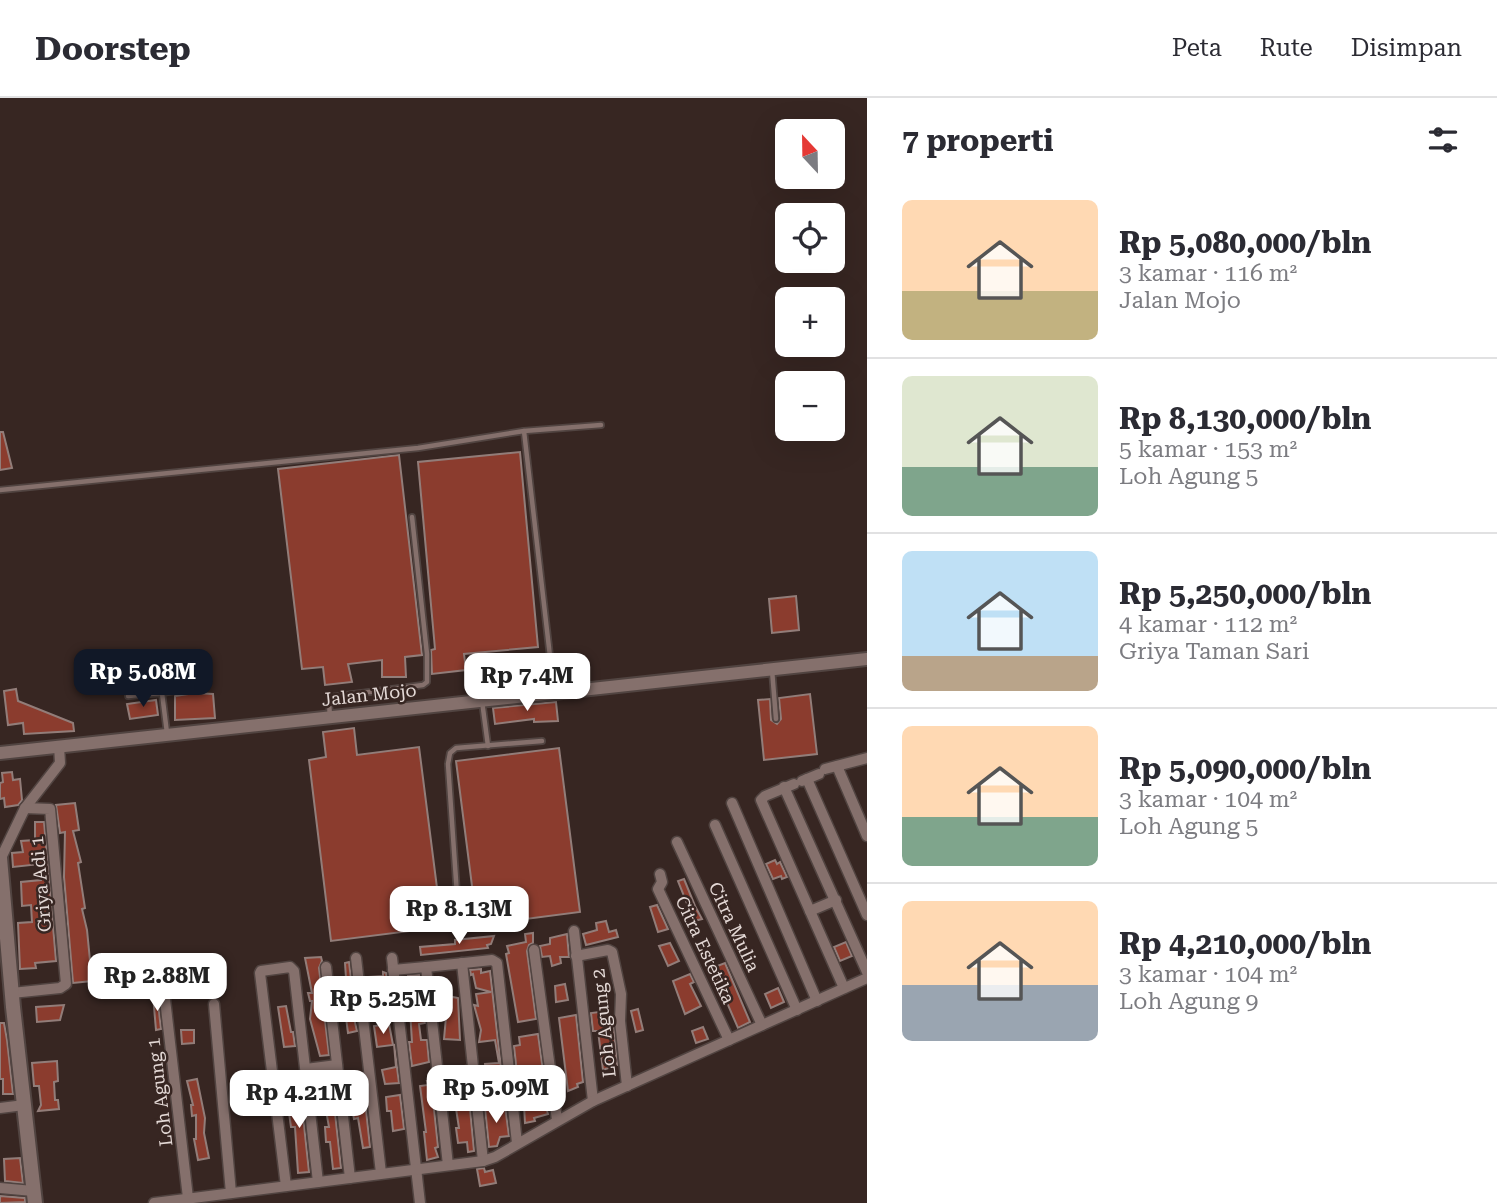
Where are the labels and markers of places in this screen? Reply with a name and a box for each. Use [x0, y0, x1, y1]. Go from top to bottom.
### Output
pin: Rp 5.08M [71, 650, 215, 709]
pin: Rp 7.4M [462, 654, 592, 713]
pin: Rp 8.13M [387, 886, 531, 946]
pin: Rp 2.88M [85, 954, 229, 1013]
pin: Rp 5.25M [311, 976, 455, 1036]
pin: Rp 5.09M [424, 1066, 568, 1125]
pin: Rp 4.21M [227, 1070, 371, 1130]

